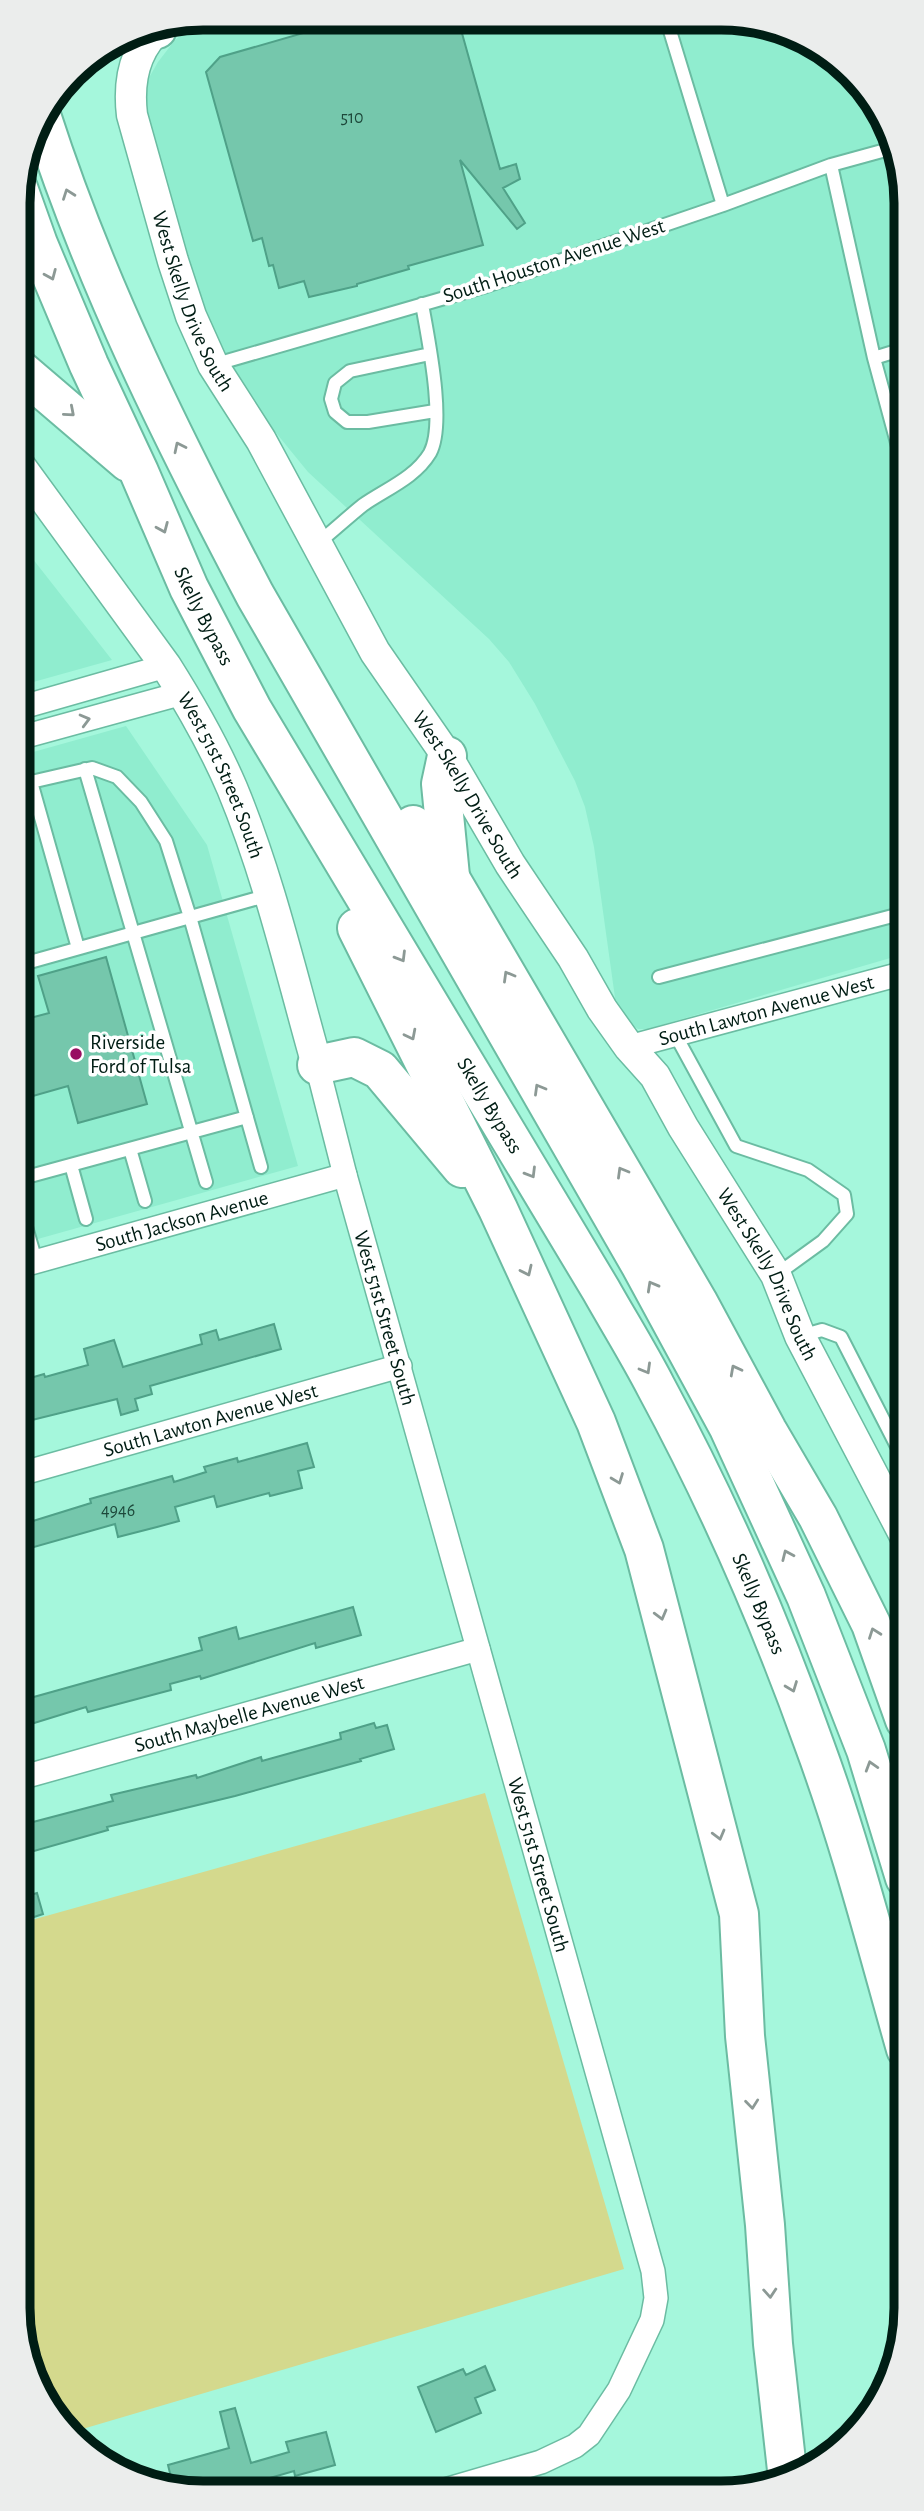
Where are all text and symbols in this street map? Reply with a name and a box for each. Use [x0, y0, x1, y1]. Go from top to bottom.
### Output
house number: 510 [340, 109, 364, 127]
one-way arrow [63, 188, 77, 200]
street label: West Skelly Drive South [149, 209, 238, 395]
street label: South Houston Avenue West [441, 215, 668, 307]
one-way arrow [43, 268, 57, 280]
one-way arrow [62, 404, 75, 416]
one-way arrow [173, 442, 187, 454]
one-way arrow [155, 520, 169, 533]
street label: Skelly Bypass [171, 564, 238, 669]
street label: West 51st Street South [174, 688, 268, 861]
street label: West Skelly Drive South [409, 707, 527, 882]
one-way arrow [78, 714, 90, 728]
one-way arrow [393, 949, 406, 962]
one-way arrow [503, 971, 516, 984]
street label: South Lawton Avenue West [656, 971, 876, 1049]
one-way arrow [402, 1028, 416, 1040]
place label: Riverside Ford of Tulsa [90, 1032, 192, 1077]
marker: Riverside Ford of Tulsa [68, 1046, 84, 1062]
street label: Skelly Bypass [453, 1054, 527, 1157]
one-way arrow [534, 1083, 547, 1096]
one-way arrow [522, 1165, 535, 1178]
one-way arrow [618, 1167, 631, 1180]
street label: West Skelly Drive South [713, 1184, 821, 1364]
street label: South Jackson Avenue [93, 1187, 271, 1255]
street label: West 51st Street South [351, 1228, 420, 1408]
one-way arrow [518, 1264, 532, 1276]
one-way arrow [646, 1281, 660, 1294]
one-way arrow [638, 1362, 651, 1374]
one-way arrow [730, 1365, 743, 1377]
street label: South Lawton Avenue West [101, 1379, 320, 1460]
one-way arrow [609, 1473, 623, 1485]
house number: 4946 [101, 1502, 135, 1520]
street label: Skelly Bypass [728, 1550, 790, 1657]
one-way arrow [781, 1550, 795, 1562]
one-way arrow [653, 1609, 667, 1621]
one-way arrow [868, 1627, 882, 1639]
street label: South Maybelle Avenue West [132, 1671, 366, 1756]
one-way arrow [784, 1680, 798, 1692]
one-way arrow [864, 1761, 879, 1773]
street label: West 51st Street South [504, 1775, 573, 1955]
one-way arrow [711, 1829, 725, 1841]
one-way arrow [744, 2099, 759, 2110]
one-way arrow [762, 2288, 777, 2299]

